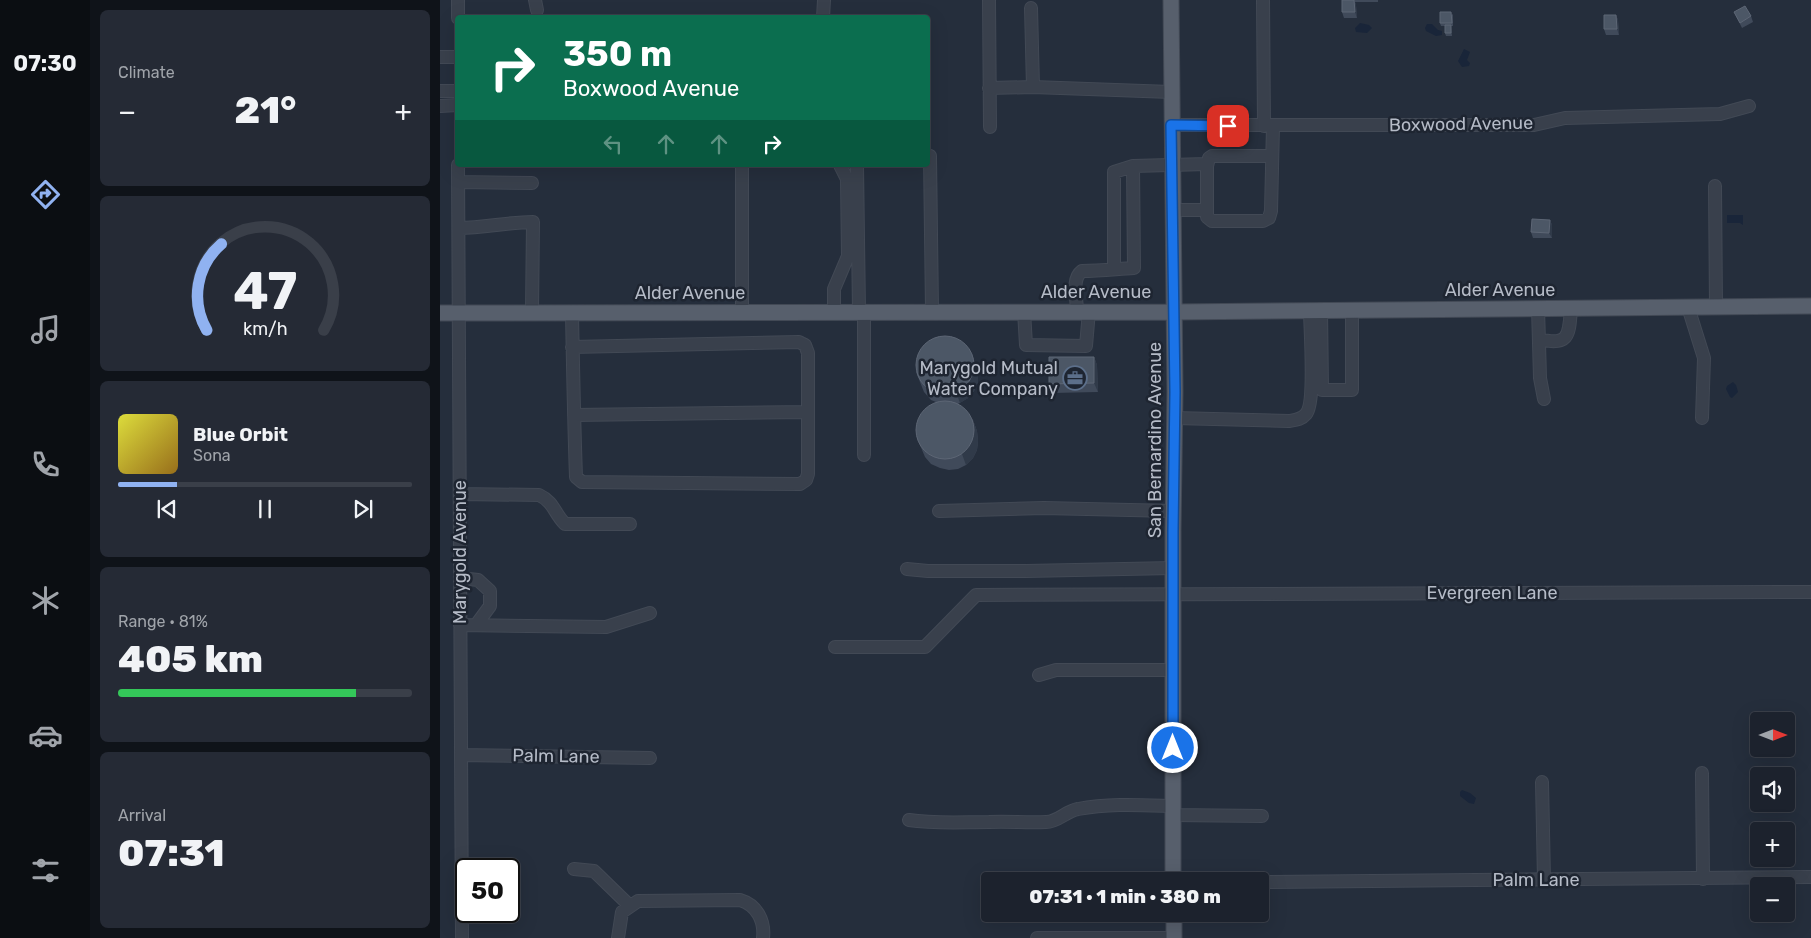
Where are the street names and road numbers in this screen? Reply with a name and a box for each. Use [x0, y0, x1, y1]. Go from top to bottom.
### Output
street label: Boxwood Avenue [1389, 112, 1533, 136]
street label: Alder Avenue [1445, 279, 1555, 301]
street label: Alder Avenue [1041, 281, 1151, 303]
street label: Alder Avenue [635, 282, 745, 304]
street label: San Bernardino Avenue [1144, 342, 1166, 538]
street label: Marygold Avenue [449, 480, 471, 624]
street label: Evergreen Lane [1427, 582, 1557, 604]
street label: Palm Lane [512, 744, 600, 768]
street label: Palm Lane [1492, 869, 1580, 891]

